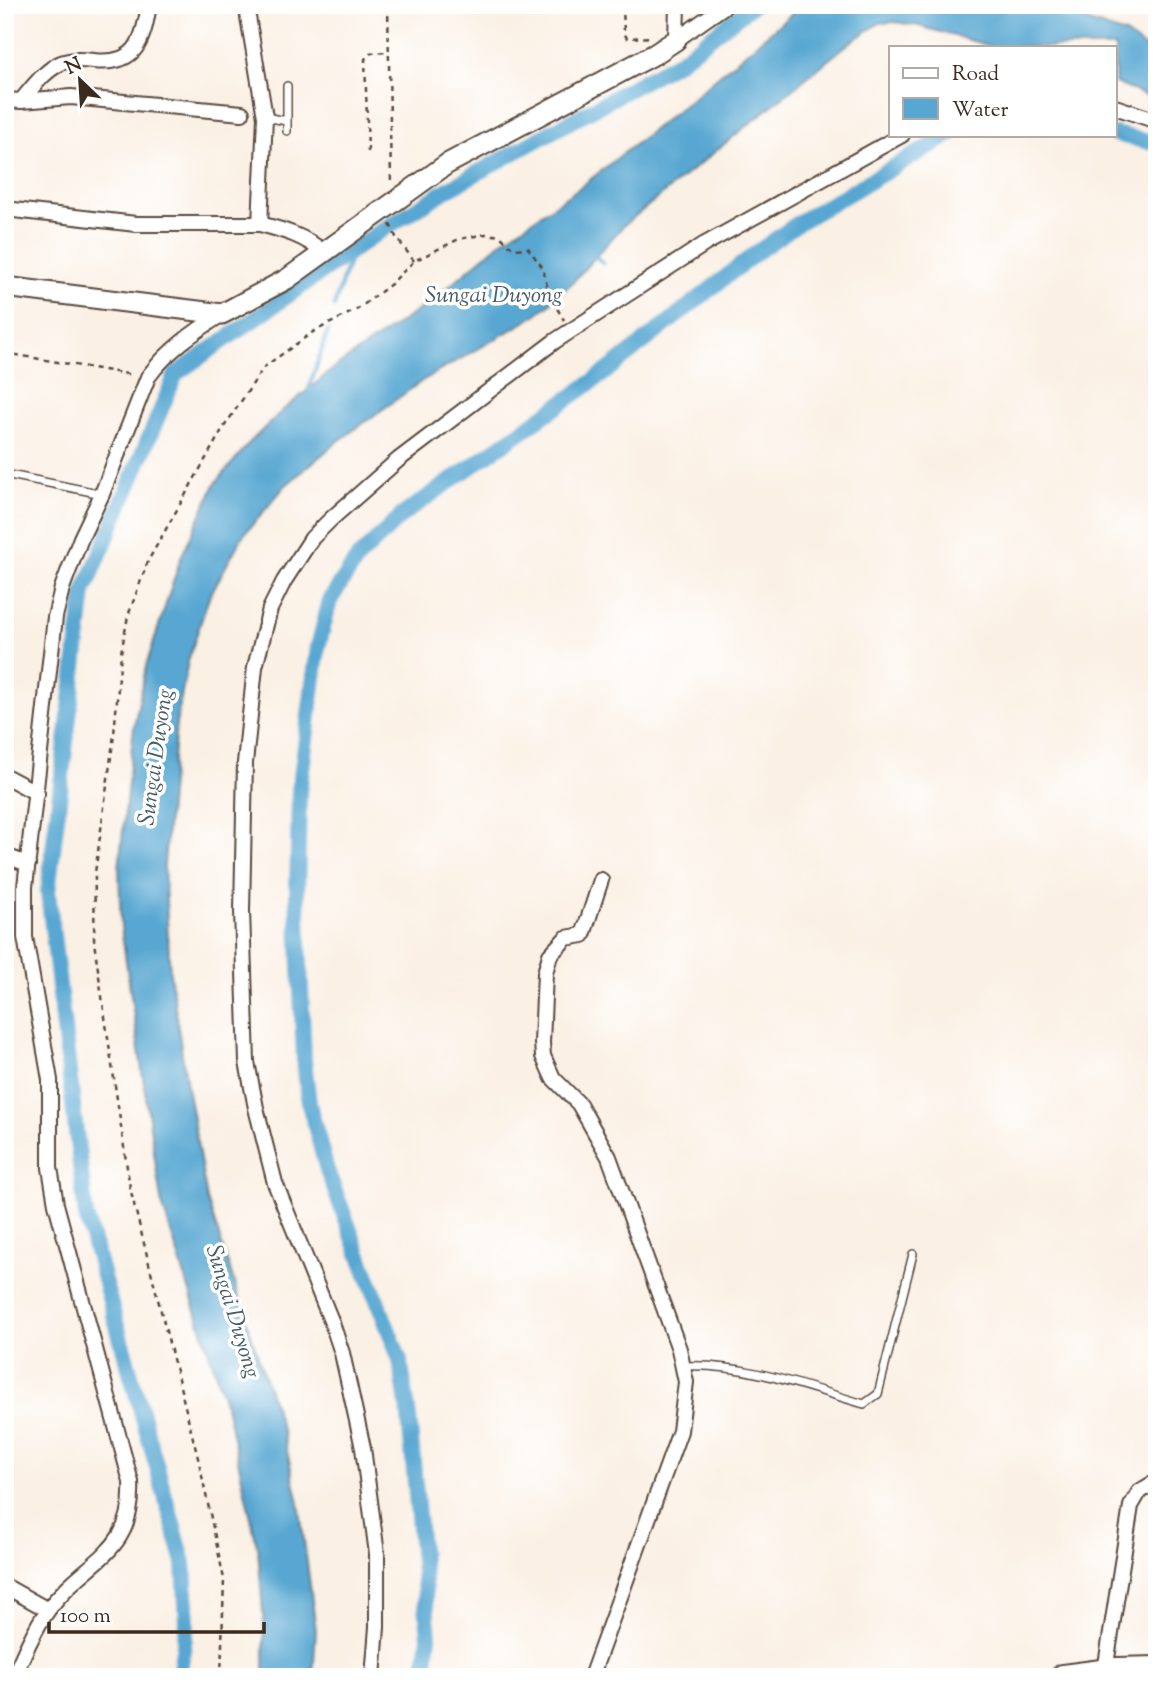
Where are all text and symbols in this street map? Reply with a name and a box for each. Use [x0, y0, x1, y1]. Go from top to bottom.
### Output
north arrow [46, 46, 116, 116]
legend [889, 46, 1116, 136]
text: N [61, 51, 86, 82]
text: Road [952, 60, 999, 90]
text: Water [952, 96, 1009, 126]
water label: Sungai Duyong [425, 280, 563, 313]
water label: Sungai Duyong [131, 686, 183, 828]
water label: Sungai Duyong [196, 1241, 268, 1383]
scale bar [49, 1591, 264, 1635]
text: 100 m [60, 1602, 111, 1632]

